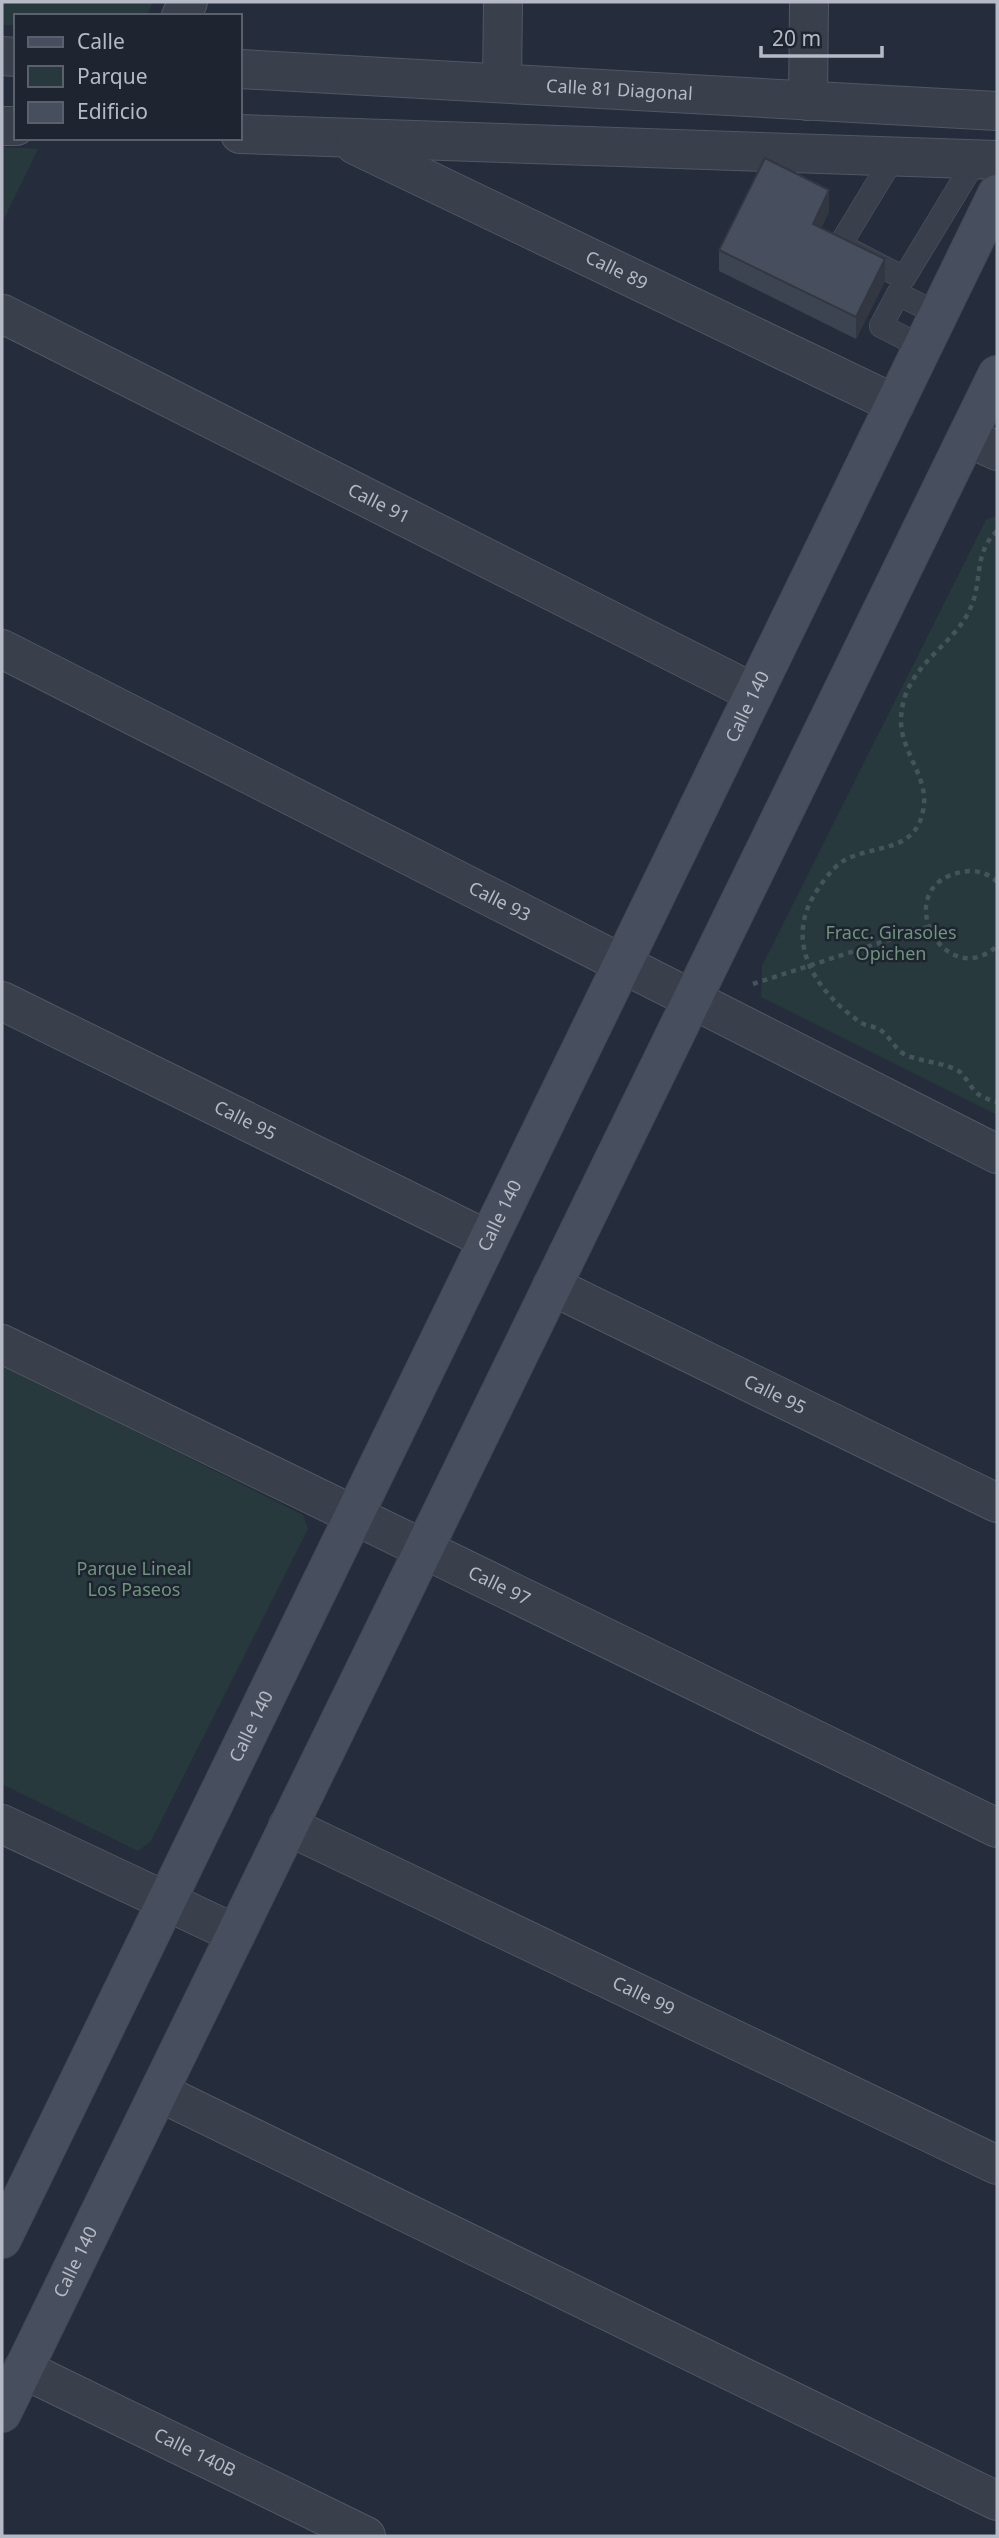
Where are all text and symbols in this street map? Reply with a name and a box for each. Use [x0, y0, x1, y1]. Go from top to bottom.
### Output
legend [14, 14, 242, 140]
scale bar [761, 14, 882, 58]
text: 20 m [772, 24, 821, 52]
text: Calle [77, 27, 125, 55]
text: Parque [77, 62, 147, 90]
street label: Calle 81 Diagonal [546, 73, 693, 105]
text: Edificio [77, 97, 148, 125]
street label: Calle 89 [582, 244, 652, 295]
street label: Calle 91 [344, 477, 414, 528]
street label: Calle 140 [719, 667, 774, 746]
street label: Calle 93 [465, 875, 535, 926]
park label: Fracc. Girasoles Opichen [825, 920, 957, 965]
street label: Calle 95 [211, 1094, 281, 1145]
street label: Calle 140 [471, 1176, 527, 1255]
street label: Calle 95 [740, 1368, 810, 1419]
park label: Parque Lineal Los Paseos [76, 1556, 192, 1601]
street label: Calle 97 [465, 1560, 535, 1610]
street label: Calle 140 [223, 1686, 278, 1766]
street label: Calle 99 [609, 1970, 679, 2020]
street label: Calle 140 [47, 2222, 102, 2301]
street label: Calle 140B [150, 2422, 240, 2482]

